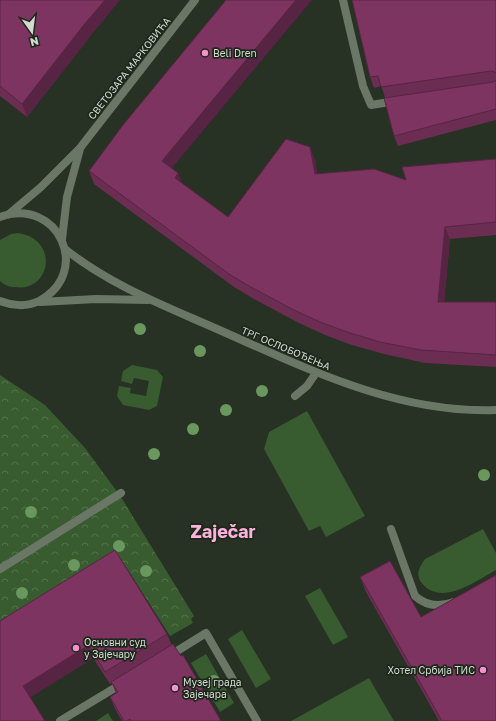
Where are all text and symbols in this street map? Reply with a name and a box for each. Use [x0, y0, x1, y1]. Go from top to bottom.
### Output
north arrow [12, 12, 52, 52]
street label: СВЕТОЗАРА МАРКОВИЋА [85, 14, 173, 121]
text: N [29, 35, 40, 50]
place label: Beli Dren [213, 47, 257, 59]
marker: Beli Dren [200, 48, 210, 58]
street label: ТРГ ОСЛОБОЂЕЊА [240, 324, 333, 372]
district label: Zaječar [190, 520, 256, 542]
place label: Основни суд у Зајечару [84, 636, 146, 660]
marker: Основни суд у Зајечару [71, 643, 81, 653]
place label: Хотел Србија ТИС [387, 664, 475, 676]
marker: Хотел Србија ТИС [478, 665, 488, 675]
place label: Музеј града Зајечара [183, 676, 241, 700]
marker: Музеј града Зајечара [170, 683, 180, 693]

